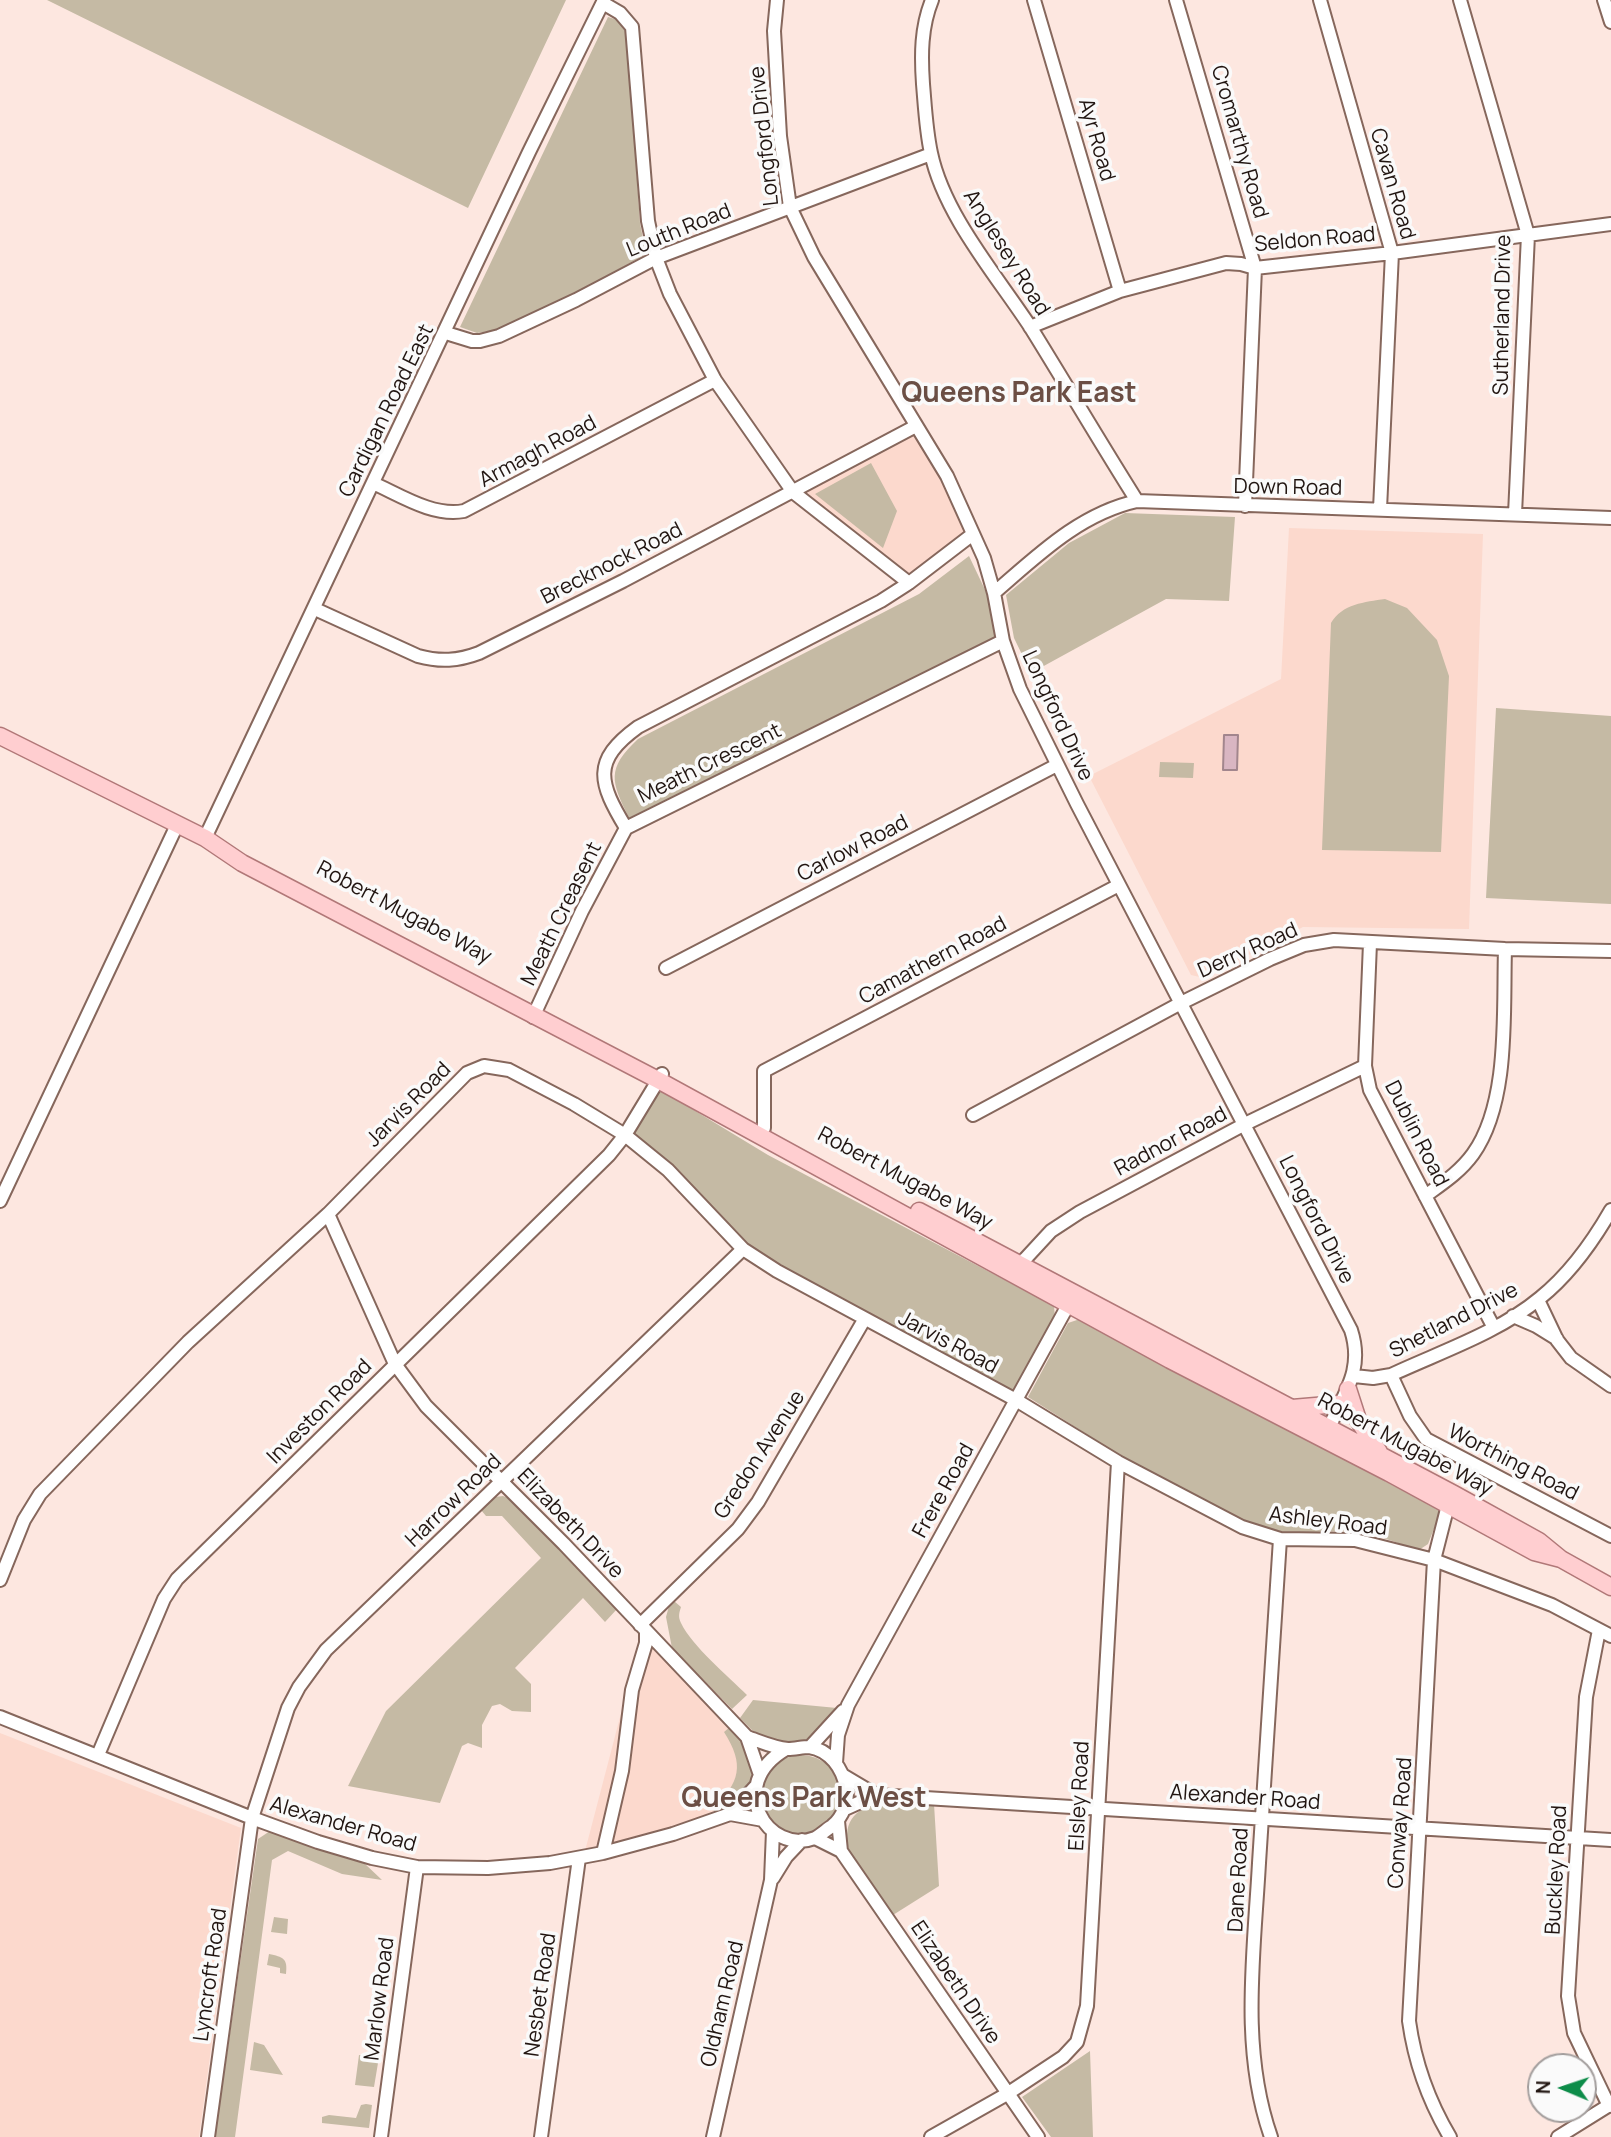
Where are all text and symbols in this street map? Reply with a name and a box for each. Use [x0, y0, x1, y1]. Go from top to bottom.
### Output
street label: Cromarthy Road [1205, 63, 1273, 221]
street label: Longford Drive [745, 65, 785, 207]
street label: Ayr Road [1072, 96, 1120, 184]
street label: Cavan Road [1364, 126, 1420, 242]
street label: Anglesey Road [957, 185, 1055, 321]
street label: Louth Road [623, 199, 735, 263]
street label: Seldon Road [1253, 222, 1377, 258]
street label: Sutherland Drive [1489, 234, 1517, 396]
street label: Cardigan Road East [334, 320, 440, 502]
district label: Queens Park East [901, 377, 1137, 411]
street label: Armagh Road [475, 411, 601, 493]
street label: Down Road [1233, 474, 1343, 502]
street label: Brecknock Road [537, 518, 687, 610]
street label: Longford Drive [1016, 647, 1098, 785]
street label: Meath Crescent [634, 718, 786, 810]
street label: Carlow Road [793, 810, 913, 888]
street label: Meath Creasent [516, 838, 608, 990]
street label: Robert Mugabe Way [312, 856, 496, 970]
street label: Camathern Road [855, 912, 1011, 1010]
street label: Derry Road [1194, 918, 1302, 984]
street label: Jarvis Road [361, 1057, 457, 1153]
street label: Dublin Road [1379, 1077, 1453, 1191]
street label: Radnor Road [1110, 1102, 1232, 1182]
street label: Robert Mugabe Way [813, 1122, 997, 1236]
street label: Longford Drive [1273, 1152, 1359, 1288]
street label: Shetland Drive [1386, 1278, 1522, 1364]
street label: Jarvis Road [894, 1306, 1002, 1380]
street label: Investon Road [262, 1354, 378, 1470]
street label: Gredon Avenue [709, 1386, 811, 1524]
street label: Robert Mugabe Way [1313, 1388, 1497, 1502]
street label: Worthing Road [1444, 1419, 1582, 1507]
street label: Frere Road [908, 1439, 980, 1543]
street label: Harrow Road [401, 1449, 507, 1553]
street label: Elizabeth Drive [511, 1464, 629, 1584]
street label: Ashley Road [1267, 1502, 1389, 1542]
street label: Elsley Road [1065, 1740, 1095, 1852]
street label: Conway Road [1384, 1757, 1418, 1889]
street label: Alexander Road [1169, 1780, 1321, 1816]
district label: Queens Park West [681, 1782, 927, 1816]
street label: Alexander Road [267, 1792, 419, 1858]
street label: Buckley Road [1541, 1805, 1573, 1935]
street label: Dane Road [1224, 1827, 1254, 1933]
street label: Lyncroft Road [189, 1907, 233, 2043]
street label: Elizabeth Drive [905, 1917, 1005, 2049]
street label: Nesbet Road [520, 1931, 562, 2059]
street label: Marlow Road [360, 1936, 400, 2062]
street label: Oldham Road [696, 1939, 750, 2069]
north arrow [1527, 2053, 1597, 2123]
text: N [1530, 2080, 1556, 2095]

